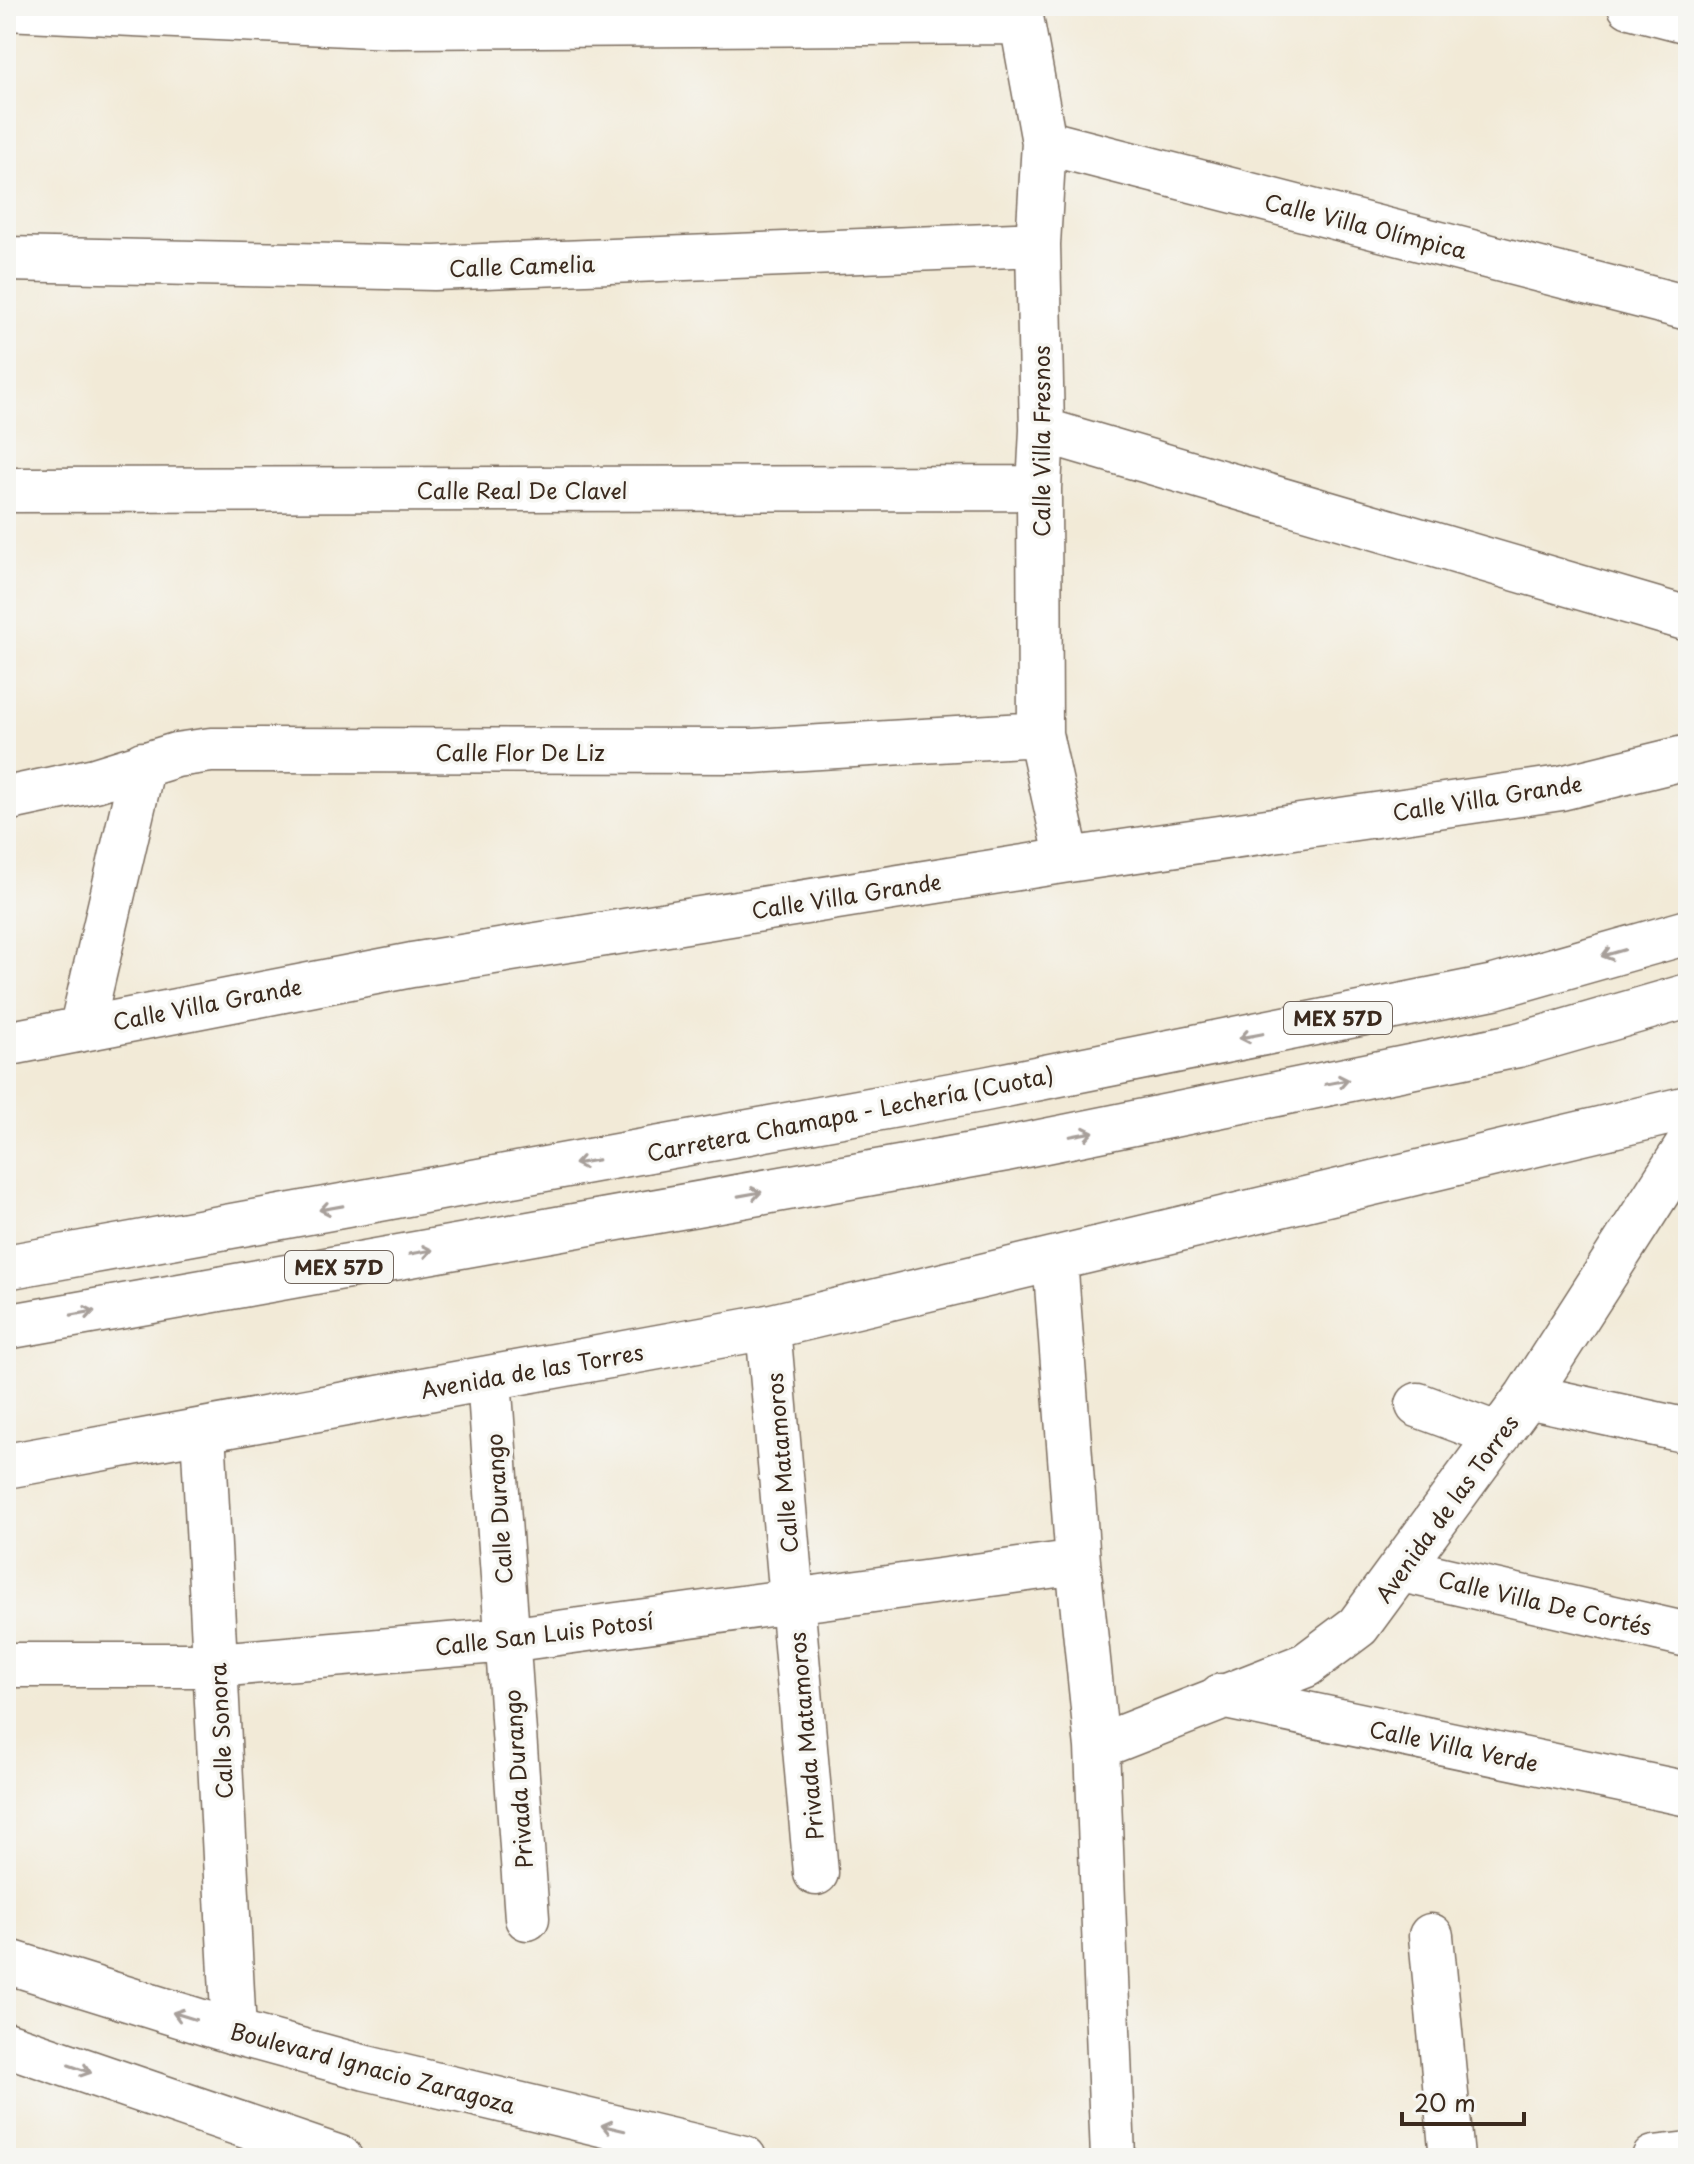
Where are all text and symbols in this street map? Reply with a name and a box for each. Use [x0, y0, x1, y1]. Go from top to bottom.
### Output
street label: Calle Villa Olímpica [1261, 184, 1471, 266]
street label: Calle Camelia [448, 246, 596, 284]
street label: Calle Villa Fresnos [1024, 345, 1057, 537]
street label: Calle Real De Clavel [417, 473, 627, 506]
street label: Calle Flor De Liz [435, 735, 605, 768]
street label: Calle Villa Grande [1390, 766, 1584, 828]
street label: Calle Villa Grande [749, 864, 943, 926]
one-way arrow [1601, 947, 1626, 961]
street label: Calle Villa Grande [110, 969, 304, 1037]
road number: MEX 57D [1284, 1002, 1392, 1034]
one-way arrow [1238, 1029, 1264, 1044]
street label: Carretera Chamapa - Lechería (Cuota) [644, 1057, 1056, 1169]
one-way arrow [1324, 1074, 1349, 1089]
one-way arrow [1069, 1126, 1095, 1141]
one-way arrow [574, 1155, 600, 1170]
one-way arrow [736, 1185, 762, 1200]
one-way arrow [318, 1202, 344, 1217]
one-way arrow [408, 1243, 434, 1258]
road number: MEX 57D [285, 1251, 393, 1283]
one-way arrow [70, 1304, 95, 1319]
street label: Avenida de las Torres [418, 1334, 646, 1406]
street label: Calle Matamoros [757, 1371, 805, 1555]
street label: Avenida de las Torres [1366, 1407, 1526, 1609]
street label: Calle Durango [476, 1433, 520, 1585]
street label: Calle Villa De Cortés [1435, 1561, 1655, 1643]
street label: Calle San Luis Potosí [433, 1603, 656, 1663]
street label: Privada Matamoros [779, 1631, 831, 1841]
street label: Calle Sonora [200, 1662, 240, 1800]
street label: Privada Durango [494, 1688, 540, 1870]
street label: Calle Villa Verde [1367, 1711, 1541, 1779]
one-way arrow [172, 2008, 197, 2023]
street label: Boulevard Ignacio Zaragoza [227, 2013, 519, 2121]
one-way arrow [67, 2063, 92, 2078]
scale bar [1402, 2076, 1524, 2126]
text: 20 m [1414, 2084, 1476, 2120]
one-way arrow [601, 2119, 627, 2134]

